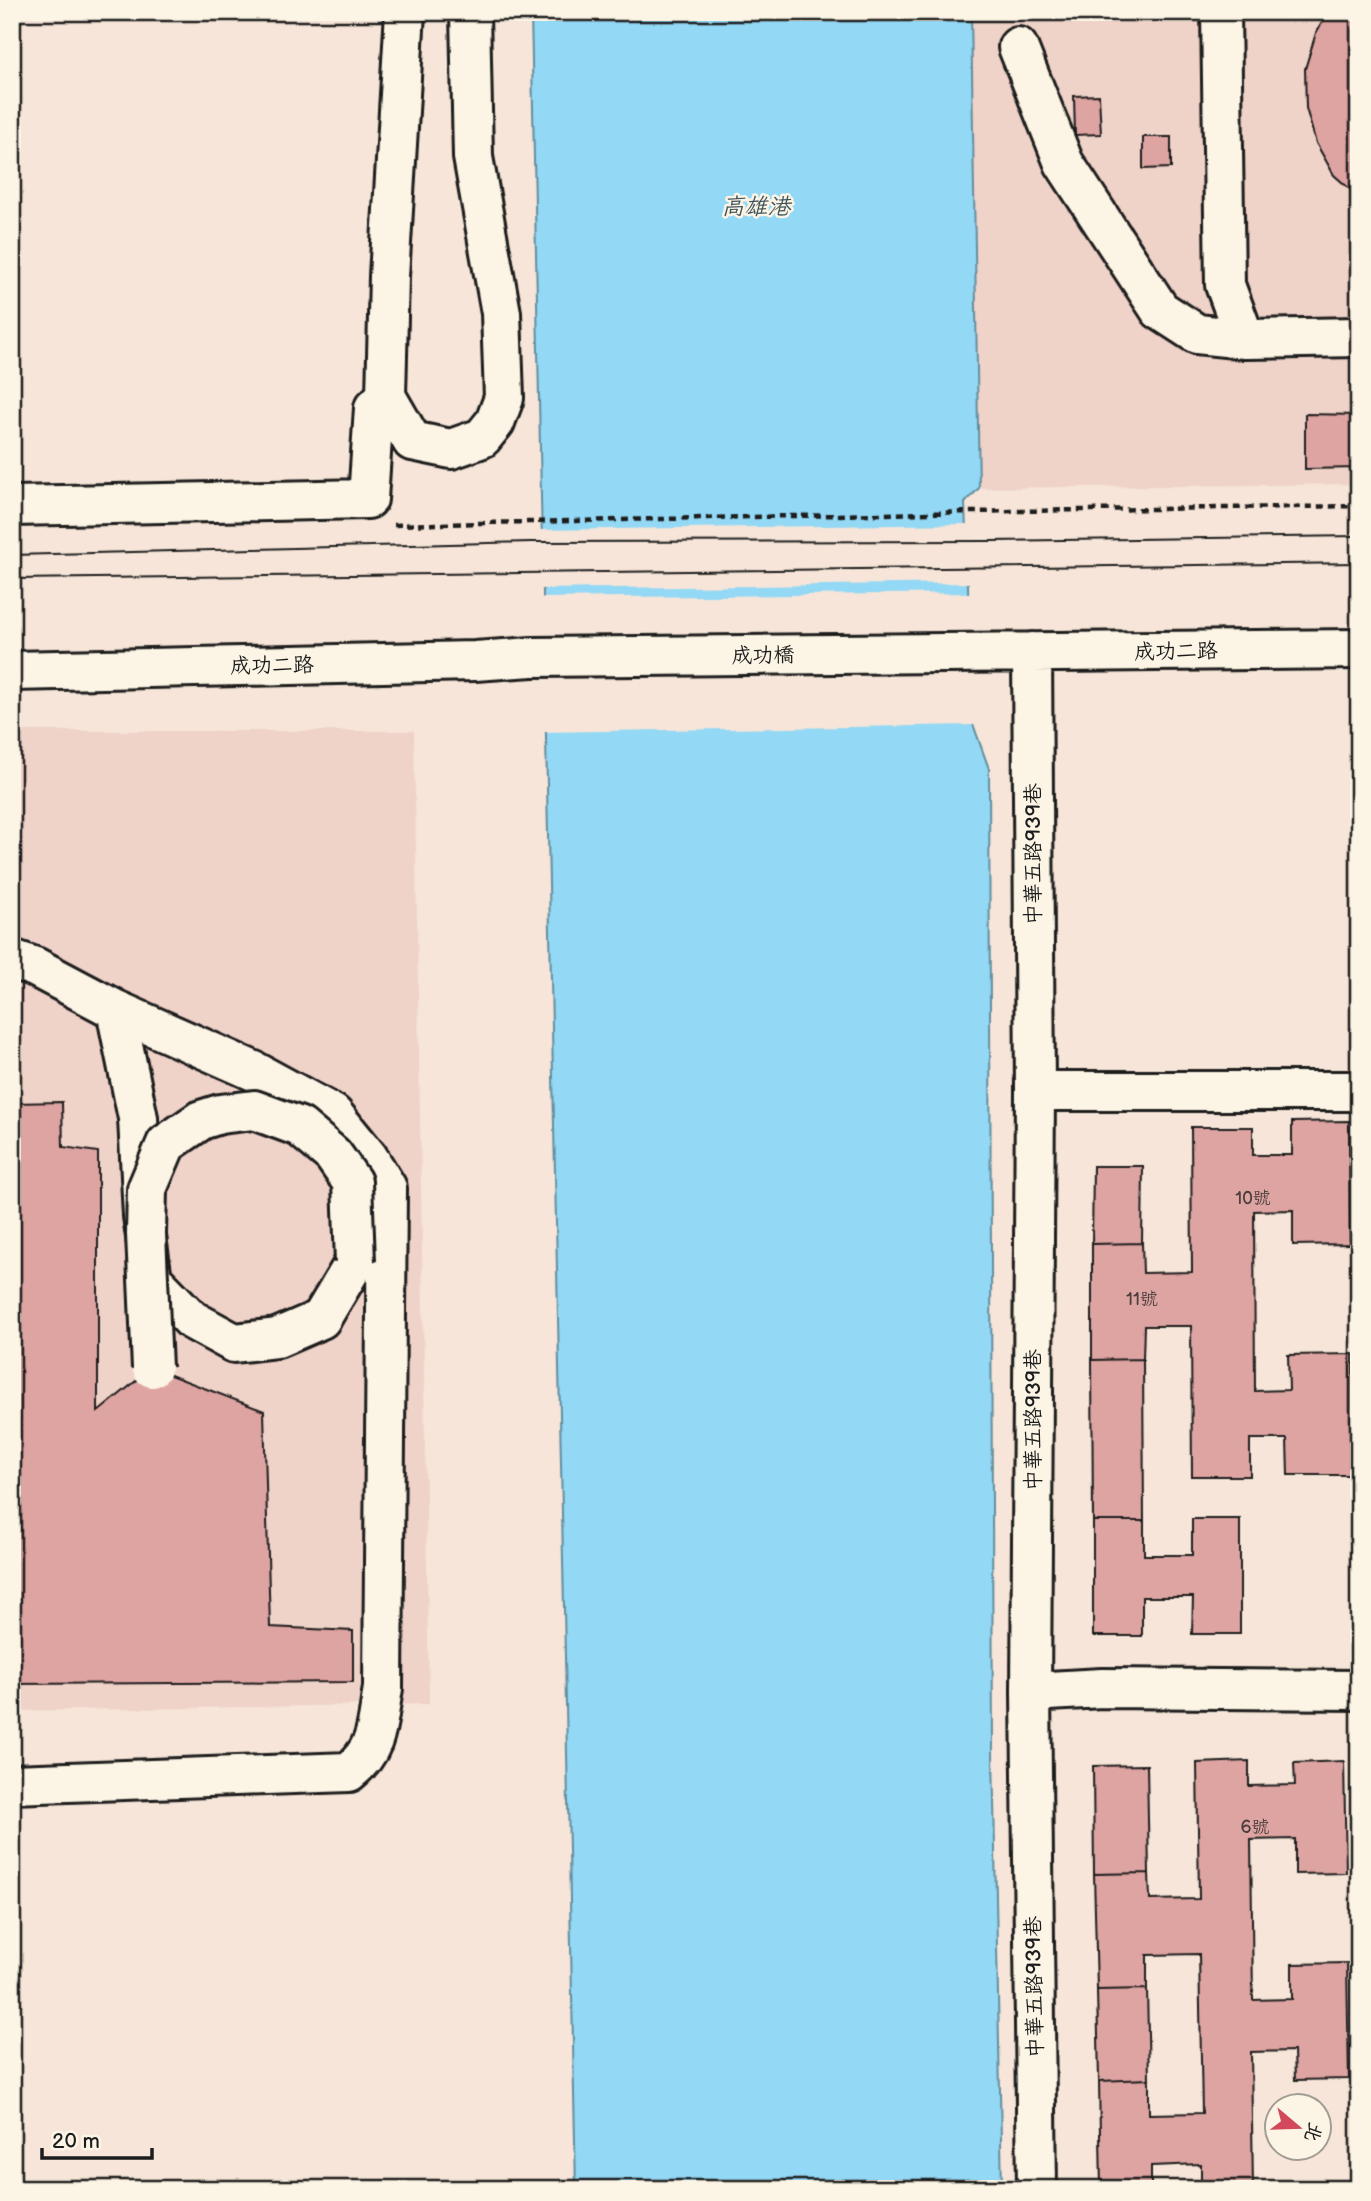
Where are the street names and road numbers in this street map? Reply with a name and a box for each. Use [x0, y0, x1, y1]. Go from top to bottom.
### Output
street label: 成功二路 [1134, 638, 1218, 665]
street label: 成功橋 [731, 642, 795, 669]
street label: 成功二路 [230, 652, 314, 679]
street label: 中華五路939巷 [1021, 783, 1046, 925]
street label: 中華五路939巷 [1021, 1349, 1046, 1491]
street label: 中華五路939巷 [1021, 1916, 1048, 2058]

